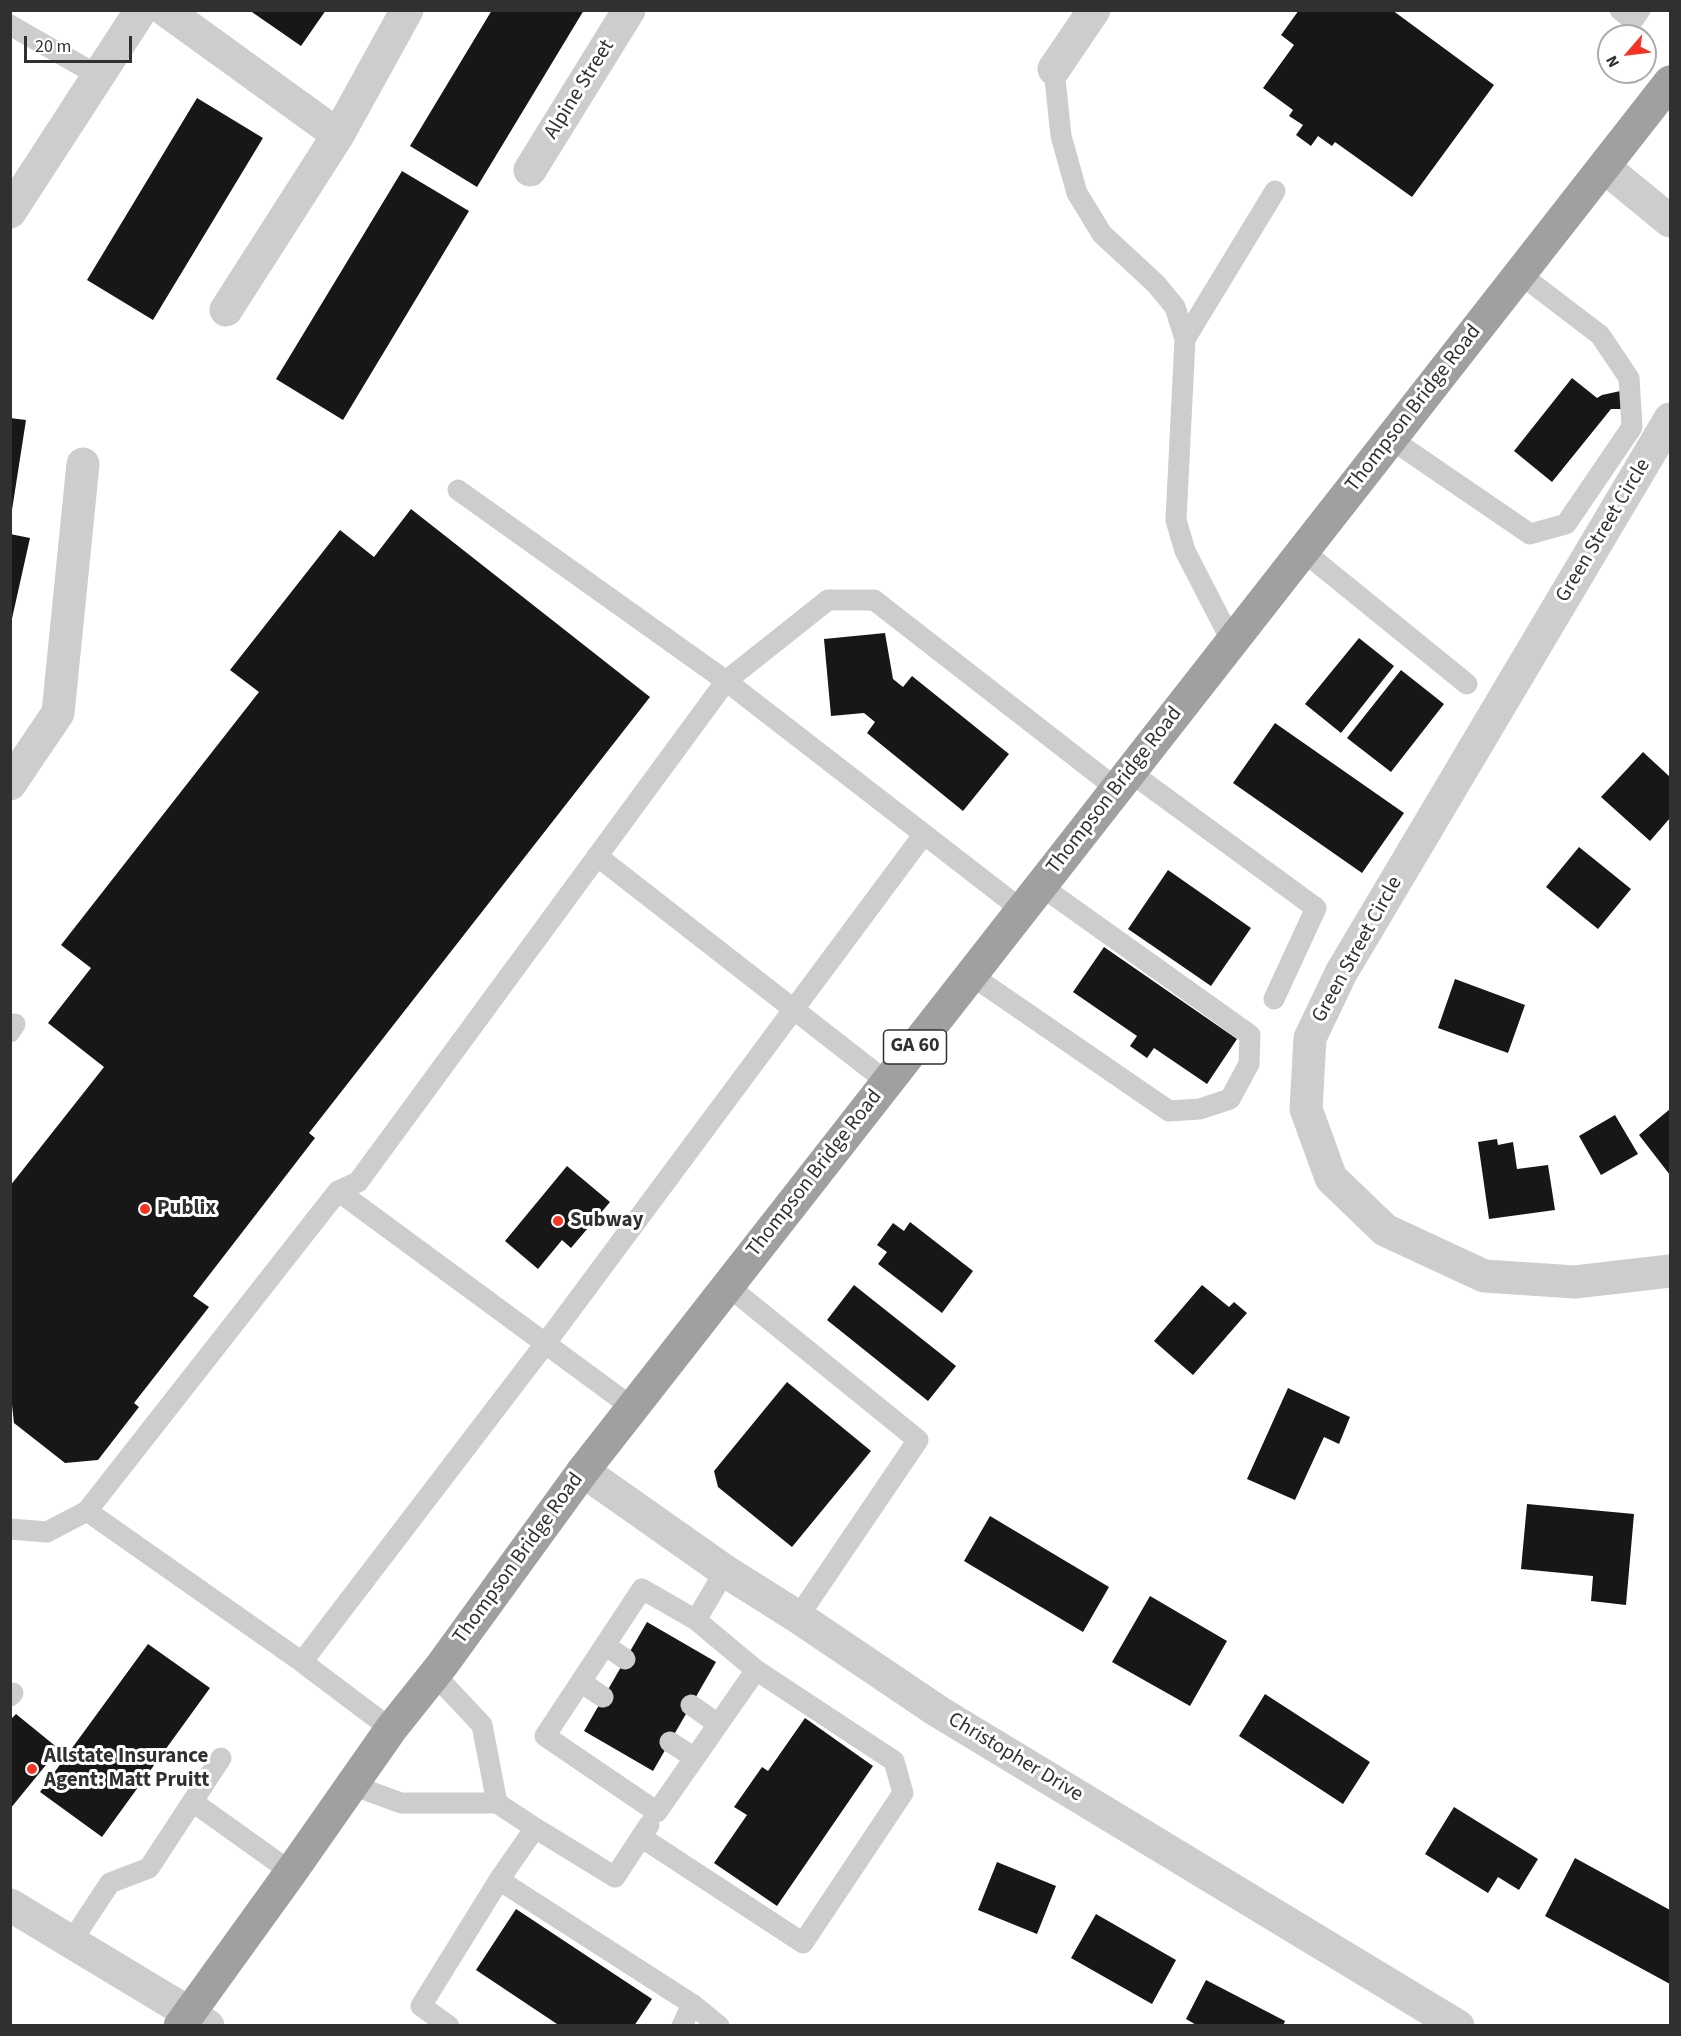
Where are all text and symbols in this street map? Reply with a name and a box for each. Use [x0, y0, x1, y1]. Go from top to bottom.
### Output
scale bar [27, 24, 135, 62]
north arrow [1597, 24, 1657, 84]
text: 20 m [35, 34, 71, 59]
street label: Alpine Street [540, 36, 620, 144]
text: N [1601, 52, 1625, 71]
street label: Thompson Bridge Road [1341, 320, 1487, 498]
street label: Green Street Circle [1551, 455, 1657, 607]
street label: Thompson Bridge Road [1042, 702, 1188, 880]
street label: Green Street Circle [1307, 873, 1409, 1027]
road number: GA 60 [884, 1030, 946, 1064]
street label: Thompson Bridge Road [742, 1085, 888, 1263]
place label: Publix [157, 1196, 216, 1222]
marker: Publix [138, 1202, 152, 1216]
place label: Subway [570, 1208, 644, 1234]
marker: Subway [551, 1214, 565, 1228]
street label: Thompson Bridge Road [448, 1469, 590, 1649]
street label: Christopher Drive [943, 1708, 1087, 1808]
place label: Allstate Insurance Agent: Matt Pruitt [44, 1744, 209, 1794]
marker: Allstate Insurance Agent: Matt Pruitt [25, 1762, 39, 1776]

